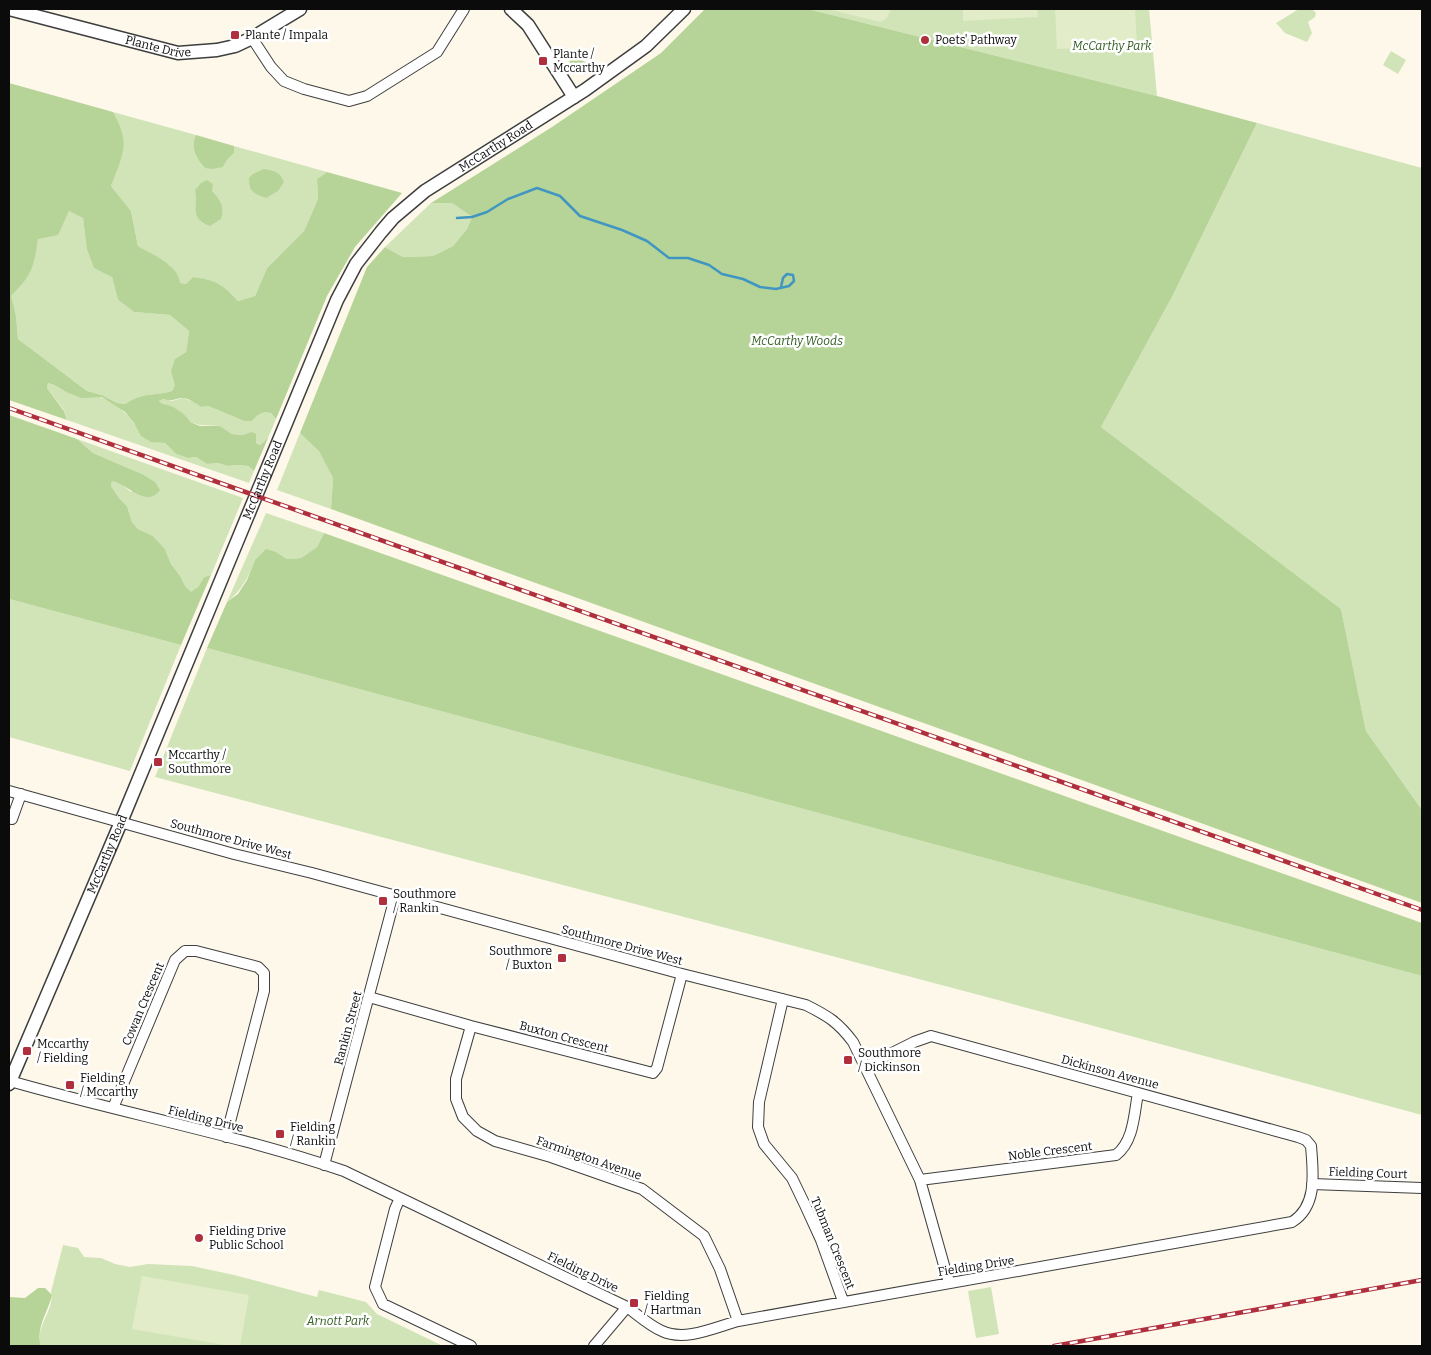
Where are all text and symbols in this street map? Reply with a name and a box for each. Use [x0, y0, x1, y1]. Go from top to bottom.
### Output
place label: Plante / Impala [245, 28, 328, 42]
marker: Plante / Impala [229, 29, 241, 41]
street label: Plante Drive [124, 33, 192, 60]
place label: Poets' Pathway [935, 33, 1017, 47]
marker: Poets' Pathway [919, 34, 931, 46]
park label: McCarthy Park [1072, 39, 1152, 53]
place label: Plante / Mccarthy [553, 47, 606, 75]
marker: Plante / Mccarthy [537, 55, 549, 67]
street label: McCarthy Road [456, 118, 535, 175]
park label: McCarthy Woods [751, 334, 843, 348]
street label: McCarthy Road [240, 438, 285, 522]
place label: Mccarthy / Southmore [168, 748, 231, 776]
marker: Mccarthy / Southmore [152, 756, 164, 768]
street label: McCarthy Road [84, 813, 130, 896]
street label: Southmore Drive West [169, 816, 294, 862]
place label: Southmore / Rankin [393, 887, 456, 915]
marker: Southmore / Rankin [377, 895, 389, 907]
street label: Southmore Drive West [560, 922, 685, 968]
place label: Southmore / Buxton [489, 944, 552, 972]
marker: Southmore / Buxton [556, 952, 568, 964]
street label: Cowan Crescent [119, 960, 167, 1048]
street label: Rankin Street [331, 989, 365, 1066]
street label: Buxton Crescent [518, 1018, 611, 1056]
place label: Mccarthy / Fielding [37, 1037, 90, 1065]
marker: Mccarthy / Fielding [21, 1045, 33, 1057]
place label: Southmore / Dickinson [858, 1046, 921, 1074]
street label: Dickinson Avenue [1060, 1052, 1160, 1092]
marker: Southmore / Dickinson [842, 1054, 854, 1066]
place label: Fielding / Mccarthy [80, 1071, 139, 1099]
marker: Fielding / Mccarthy [64, 1079, 76, 1091]
street label: Fielding Drive [167, 1103, 245, 1135]
place label: Fielding / Rankin [290, 1120, 336, 1148]
marker: Fielding / Rankin [274, 1128, 286, 1140]
street label: Farmington Avenue [534, 1133, 644, 1183]
street label: Noble Crescent [1007, 1139, 1094, 1163]
street label: Fielding Court [1328, 1165, 1408, 1181]
street label: Tubman Crescent [808, 1195, 858, 1292]
place label: Fielding Drive Public School [209, 1224, 286, 1252]
marker: Fielding Drive Public School [193, 1232, 205, 1244]
street label: Fielding Drive [545, 1249, 621, 1295]
street label: Fielding Drive [937, 1253, 1015, 1279]
place label: Fielding / Hartman [644, 1289, 702, 1317]
marker: Fielding / Hartman [628, 1297, 640, 1309]
park label: Arnott Park [306, 1314, 370, 1328]

